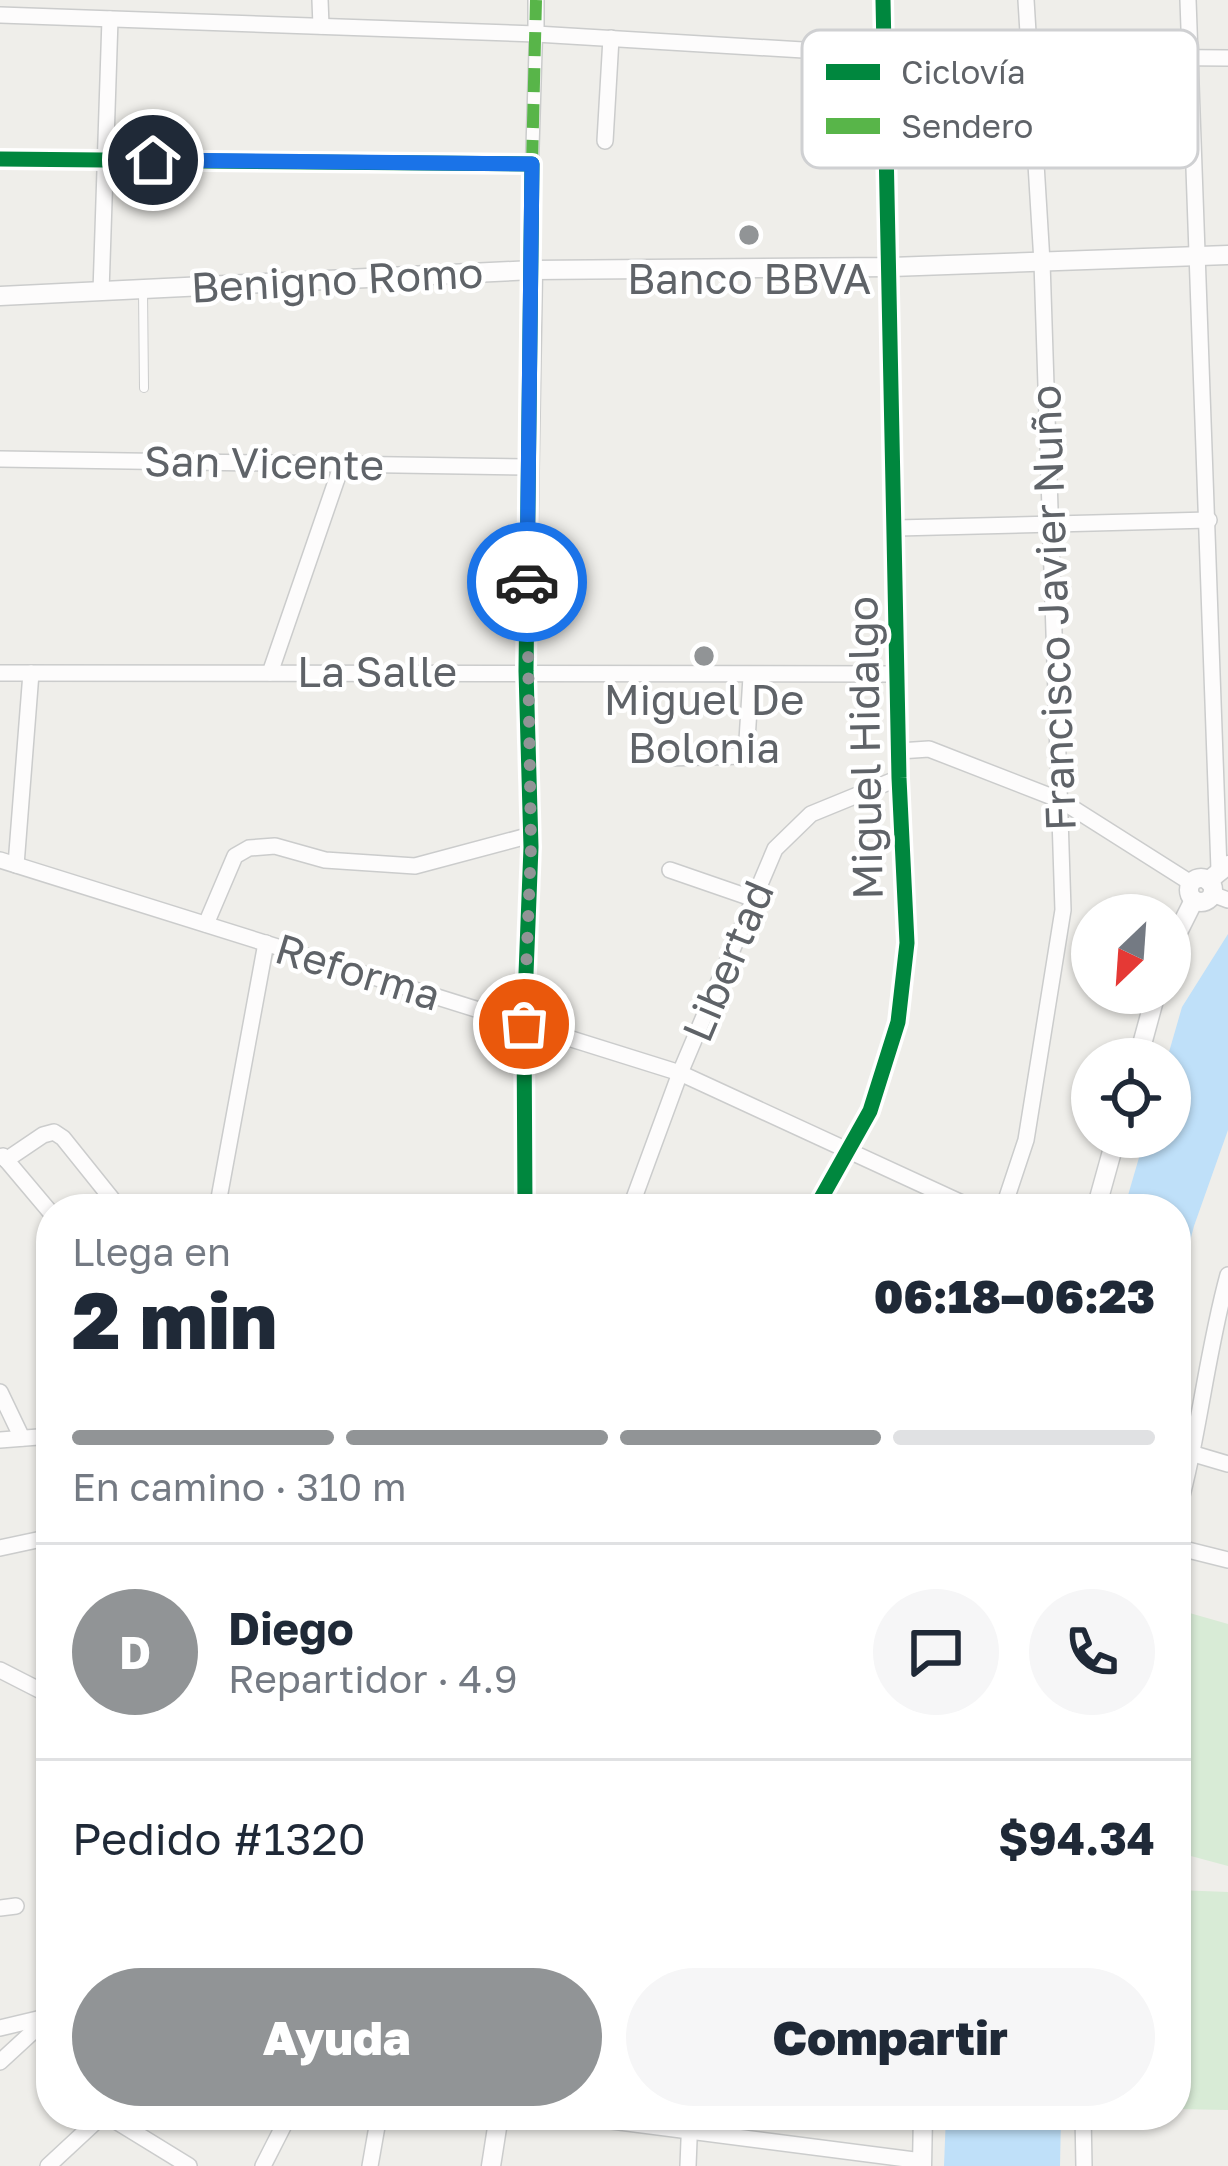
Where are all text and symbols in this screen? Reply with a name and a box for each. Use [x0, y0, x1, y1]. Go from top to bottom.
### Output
legend [802, 30, 1198, 168]
text: Ciclovía [901, 52, 1026, 91]
text: Sendero [901, 106, 1033, 145]
pin [102, 109, 204, 211]
icon: home [120, 127, 186, 193]
marker: Banco BBVA [736, 222, 762, 248]
street label: Benigno Romo [190, 246, 484, 312]
place label: Banco BBVA [627, 253, 871, 303]
street label: Francisco Javier Nuño [1019, 384, 1085, 832]
street label: San Vicente [144, 435, 385, 489]
courier [467, 522, 587, 642]
icon: car [494, 549, 560, 615]
street label: Miguel Hidalgo [836, 596, 892, 900]
marker: Miguel De Bolonia [691, 643, 717, 669]
street label: La Salle [297, 646, 457, 696]
place label: Miguel De Bolonia [604, 674, 804, 772]
street label: Libertad [671, 873, 783, 1048]
north arrow [1071, 894, 1191, 1014]
map controls [1071, 894, 1191, 1158]
street label: Reforma [270, 922, 447, 1020]
pin [473, 973, 575, 1075]
icon: bag [491, 991, 557, 1057]
button: locate [1071, 1038, 1191, 1158]
text: Llega en [72, 1228, 231, 1275]
text: 06:18–06:23 [874, 1269, 1155, 1323]
text: 2 min [72, 1273, 277, 1366]
text: En camino · 310 m [72, 1463, 407, 1510]
button: chat [873, 1589, 999, 1715]
button: phone [1029, 1589, 1155, 1715]
text: Diego [228, 1601, 354, 1655]
text: D [119, 1625, 151, 1679]
text: Repartidor · 4.9 [228, 1655, 518, 1702]
text: Pedido #1320 [72, 1811, 366, 1865]
text: $94.34 [998, 1811, 1155, 1865]
button: Ayuda [72, 1968, 602, 2106]
button: Compartir [626, 1968, 1155, 2106]

